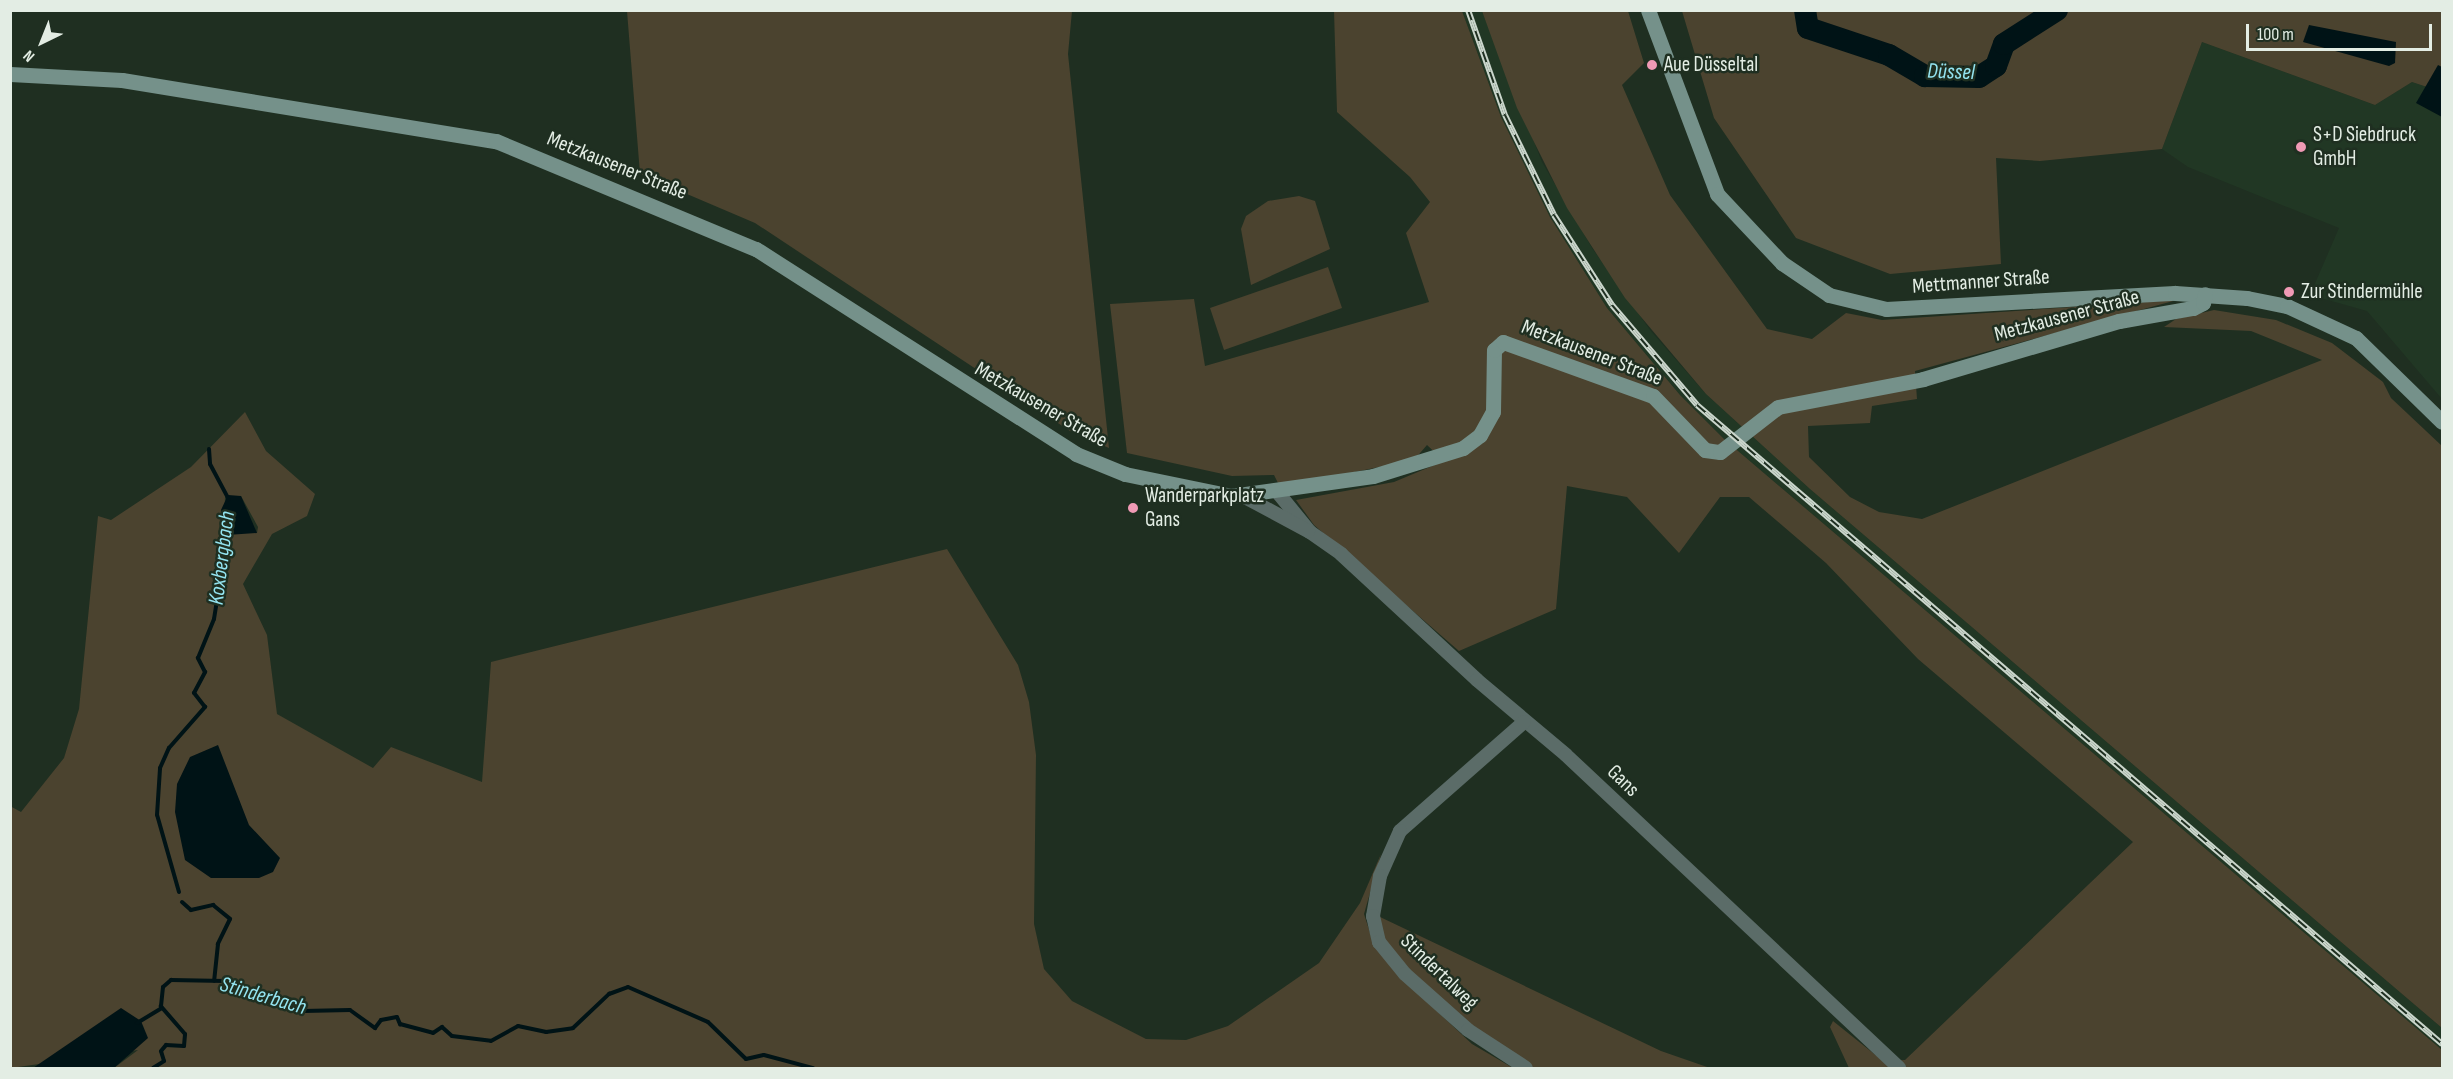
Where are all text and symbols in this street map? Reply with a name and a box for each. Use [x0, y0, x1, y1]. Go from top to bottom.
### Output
north arrow [12, 12, 72, 72]
scale bar [2249, 12, 2435, 50]
text: 100 m [2257, 24, 2294, 45]
text: N [20, 46, 39, 65]
place label: Aue Düsseltal [1664, 52, 1758, 78]
marker: Aue Düsseltal [1645, 58, 1659, 72]
water label: Düssel [1927, 58, 1975, 86]
place label: S+D Siebdruck GmbH [2313, 122, 2416, 172]
street label: Metzkausener Straße [543, 126, 691, 206]
marker: S+D Siebdruck GmbH [2294, 140, 2308, 154]
street label: Mettmanner Straße [1912, 265, 2050, 299]
place label: Zur Stindermühle [2301, 279, 2423, 305]
street label: Metzkausener Straße [1992, 285, 2142, 347]
marker: Zur Stindermühle [2282, 285, 2296, 299]
street label: Metzkausener Straße [1518, 315, 1666, 391]
street label: Metzkausener Straße [970, 357, 1112, 453]
place label: Wanderparkplatz Gans [1145, 483, 1264, 533]
marker: Wanderparkplatz Gans [1126, 501, 1140, 515]
water label: Koxbergbach [203, 510, 241, 606]
street label: Gans [1602, 760, 1644, 802]
street label: Stindertalweg [1395, 929, 1483, 1015]
water label: Stinderbach [217, 971, 309, 1021]

